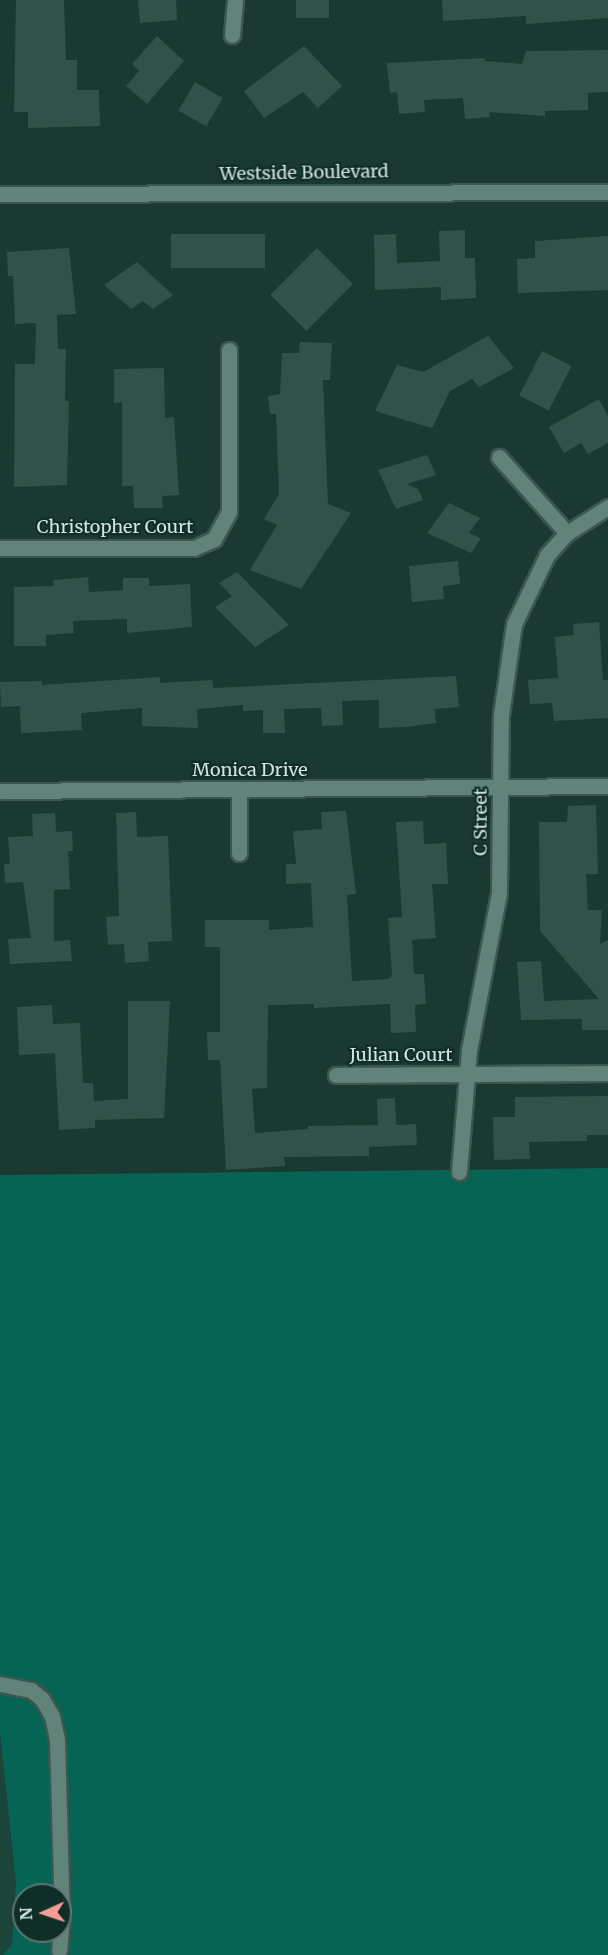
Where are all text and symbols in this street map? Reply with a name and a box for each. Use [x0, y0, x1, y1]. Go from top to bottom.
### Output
street label: Westside Boulevard [219, 161, 389, 185]
street label: Christopher Court [37, 516, 193, 538]
street label: Monica Drive [192, 759, 308, 781]
street label: C Street [470, 788, 492, 856]
street label: Julian Court [350, 1044, 452, 1066]
north arrow [12, 1883, 72, 1943]
text: N [16, 1907, 36, 1921]

